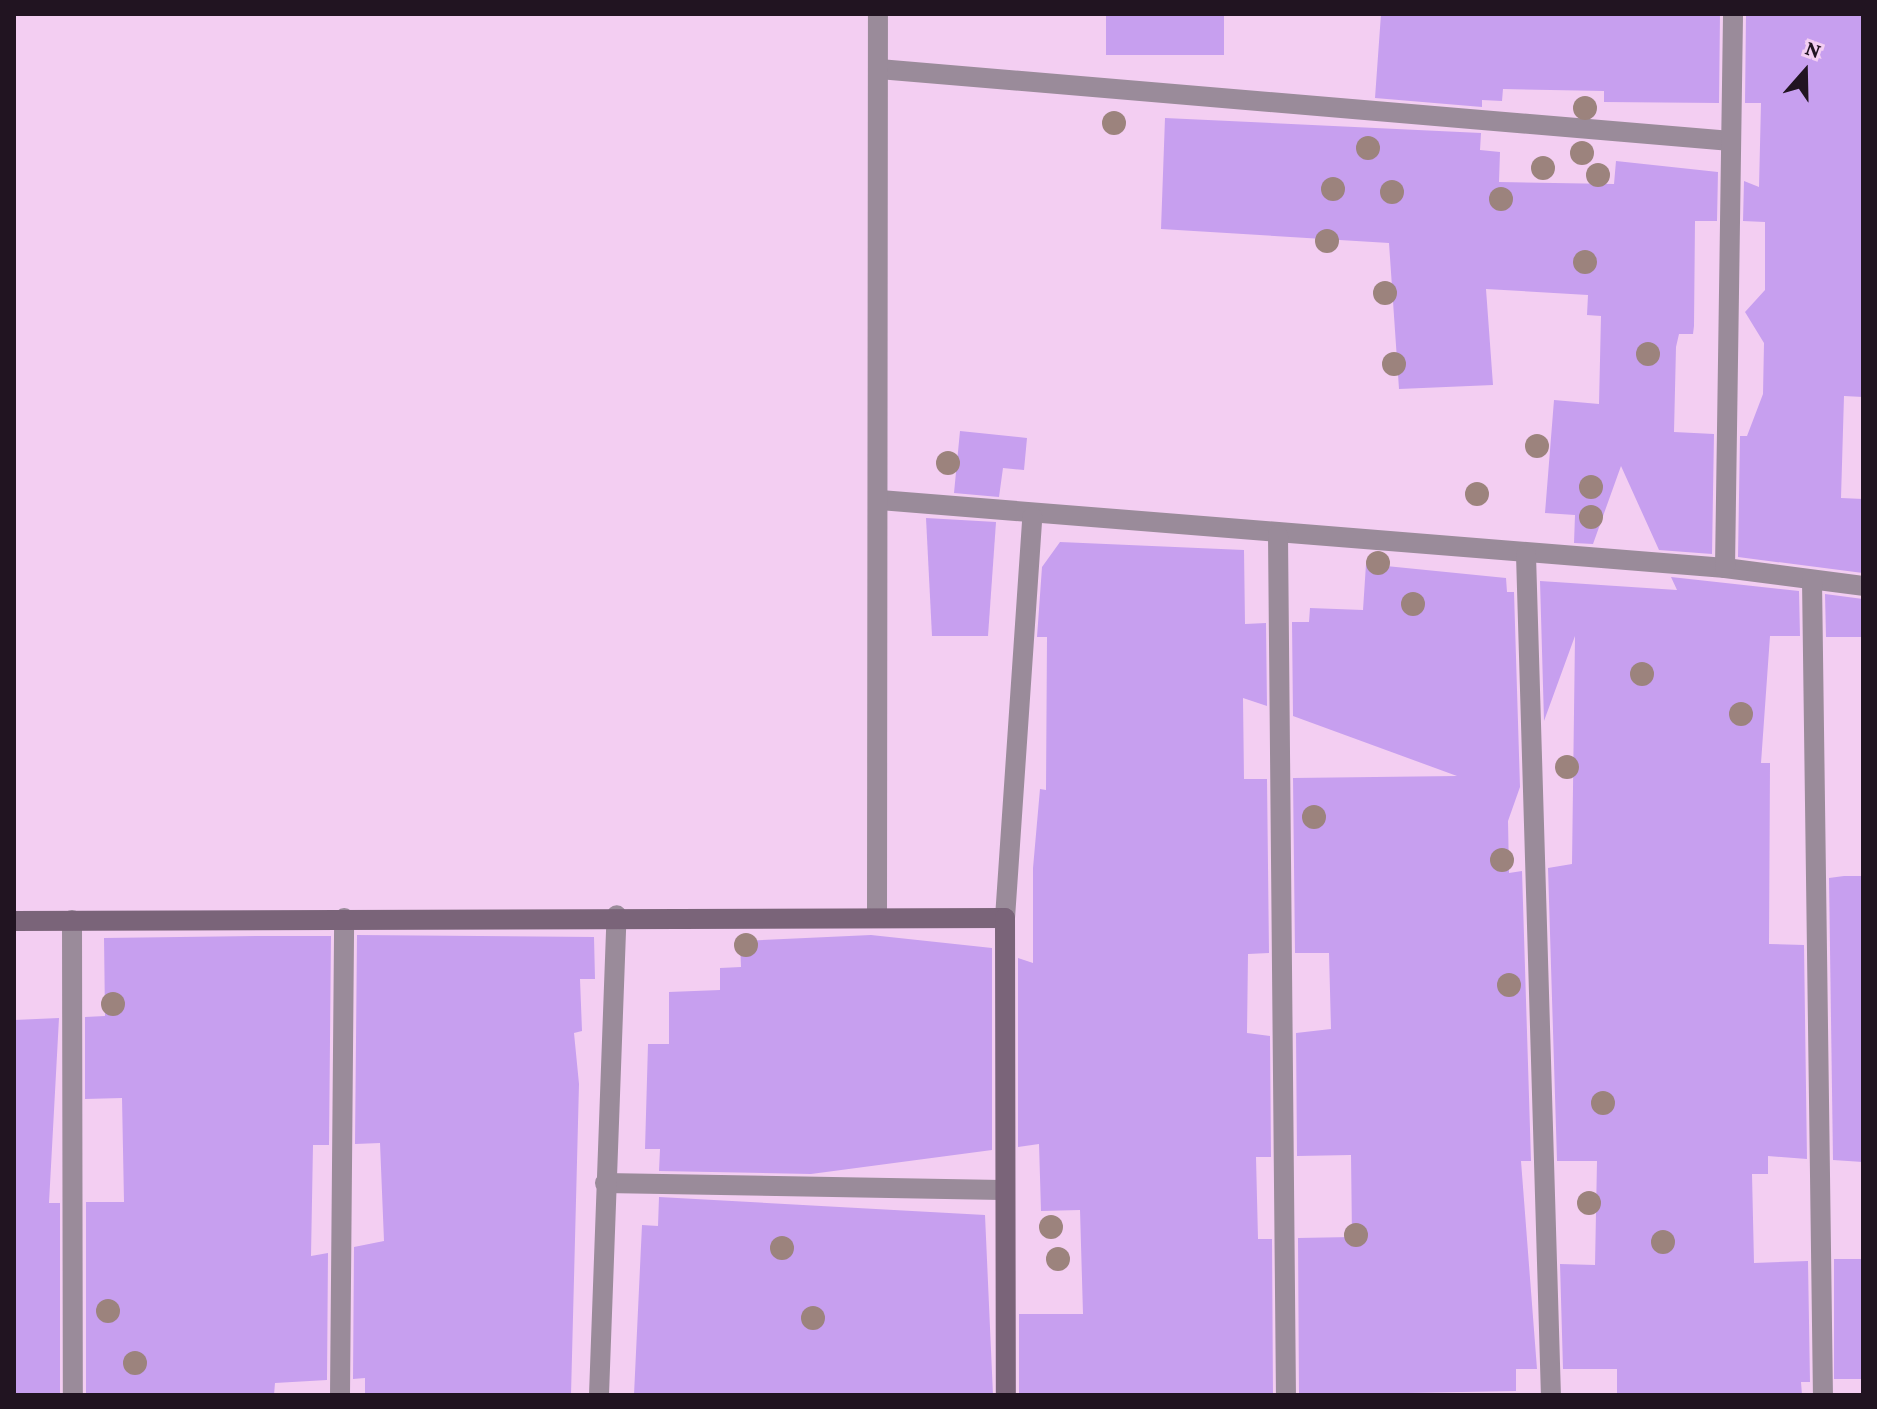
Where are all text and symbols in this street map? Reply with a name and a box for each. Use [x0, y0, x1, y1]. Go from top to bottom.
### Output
north arrow [1765, 32, 1845, 112]
text: N [1802, 35, 1825, 63]

